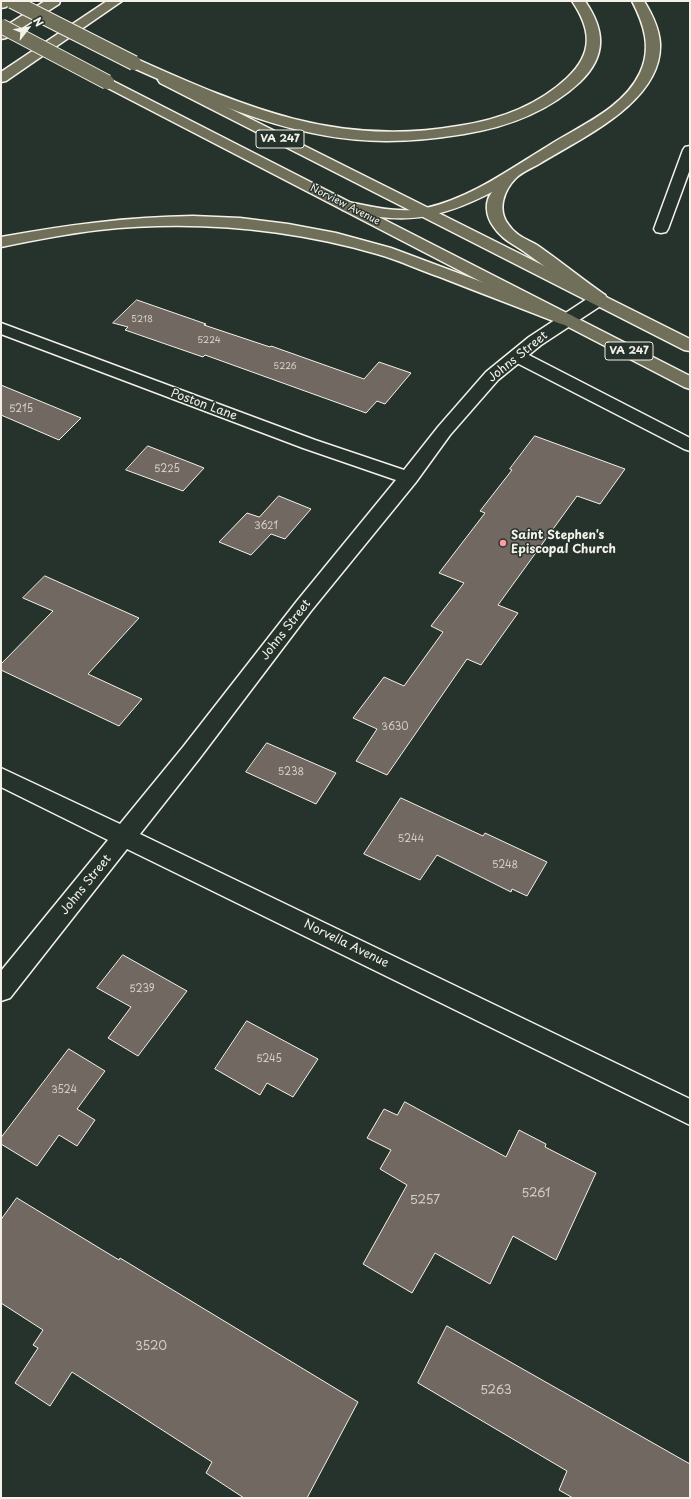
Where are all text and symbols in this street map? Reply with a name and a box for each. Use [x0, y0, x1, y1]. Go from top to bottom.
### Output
north arrow [8, 8, 48, 48]
text: N [29, 13, 48, 30]
road number: VA 247 [256, 130, 304, 148]
street label: Norview Avenue [308, 182, 382, 228]
house number: 5218 [131, 315, 153, 325]
street label: Johns Street [485, 328, 551, 386]
house number: 5224 [197, 336, 221, 346]
road number: VA 247 [605, 342, 653, 360]
house number: 5226 [273, 362, 297, 372]
street label: Poston Lane [169, 386, 239, 424]
house number: 5215 [9, 403, 33, 415]
house number: 5225 [154, 463, 180, 475]
house number: 3621 [254, 520, 278, 532]
place label: Saint Stephen's Episcopal Church [511, 529, 616, 557]
marker: Saint Stephen's Episcopal Church [498, 538, 508, 548]
street label: Johns Street [258, 597, 314, 663]
house number: 3630 [381, 721, 409, 733]
house number: 5238 [278, 766, 304, 778]
house number: 5244 [398, 833, 424, 845]
street label: Johns Street [57, 852, 115, 918]
house number: 5248 [492, 859, 518, 871]
street label: Norvella Avenue [301, 917, 391, 971]
house number: 5239 [129, 983, 155, 995]
house number: 5245 [256, 1053, 282, 1065]
house number: 3524 [51, 1084, 77, 1096]
house number: 5261 [522, 1187, 550, 1201]
house number: 5257 [410, 1194, 440, 1208]
house number: 3520 [135, 1340, 167, 1354]
house number: 5263 [480, 1384, 512, 1398]

